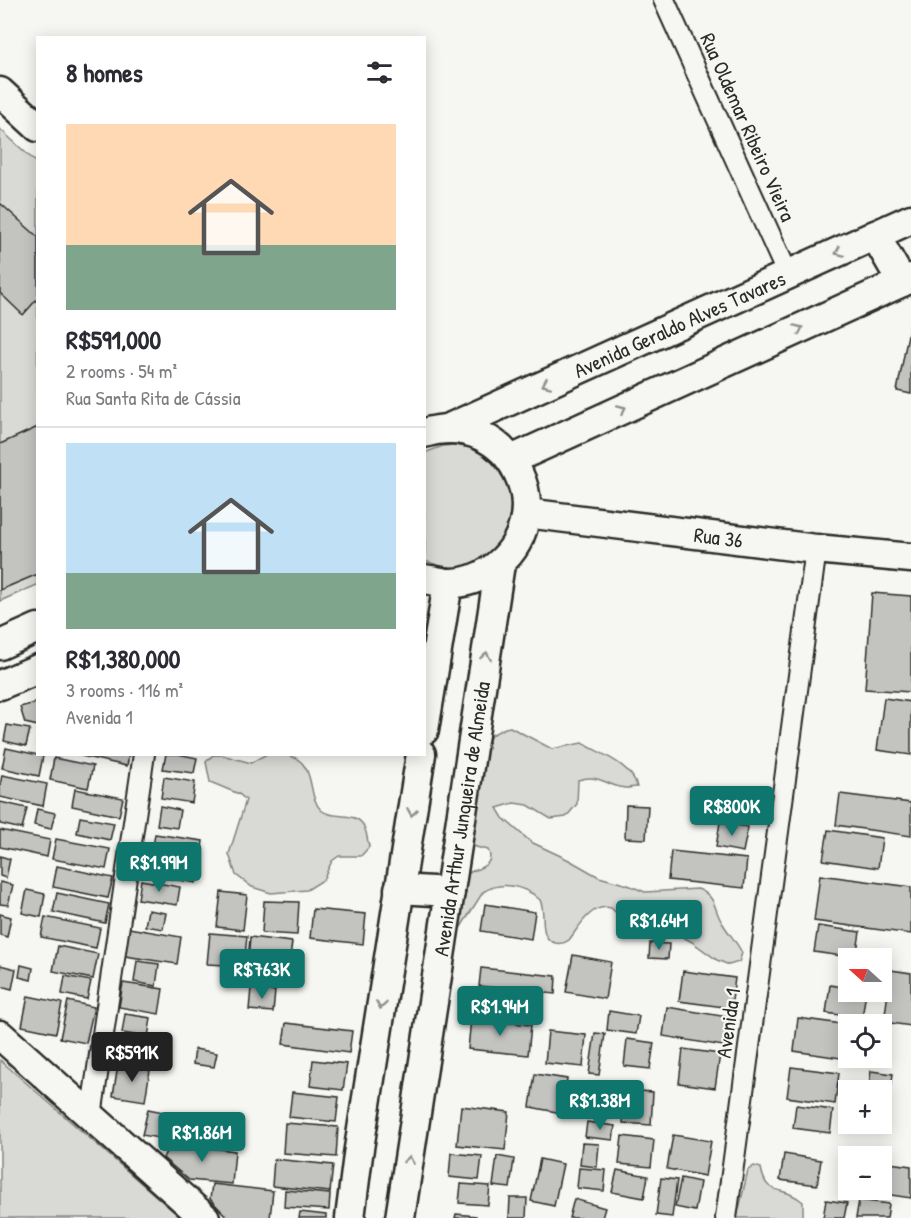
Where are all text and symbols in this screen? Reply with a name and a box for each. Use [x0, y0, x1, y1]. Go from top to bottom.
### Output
street label: Rua Oldemar Ribeiro Vieira [693, 28, 803, 226]
text: 8 homes [66, 55, 143, 90]
icon: filters [363, 56, 396, 89]
icon: home [177, 163, 285, 271]
one-way arrow [834, 244, 845, 256]
street label: Avenida Geraldo Alves Tavares [569, 263, 790, 384]
text: R$591,000 [66, 322, 161, 357]
one-way arrow [793, 324, 804, 336]
text: 2 rooms · 54 m² [66, 357, 177, 384]
one-way arrow [541, 377, 552, 389]
text: Rua Santa Rita de Cássia [66, 384, 241, 411]
one-way arrow [615, 405, 626, 417]
icon: home [177, 482, 285, 590]
street label: Rua 36 [693, 520, 745, 554]
text: R$1,380,000 [66, 641, 180, 676]
one-way arrow [479, 651, 491, 661]
text: 3 rooms · 116 m² [66, 676, 183, 703]
street label: Avenida Arthur Junqueira de Almeida [426, 679, 496, 958]
text: Avenida 1 [66, 703, 133, 730]
pin: R$800K [683, 786, 781, 837]
text: R$800K [704, 792, 760, 819]
one-way arrow [406, 808, 418, 817]
pin: R$1.99M [104, 842, 214, 893]
text: R$1.99M [130, 848, 188, 875]
pin: R$1.64M [604, 900, 714, 951]
text: R$1.64M [630, 906, 688, 933]
north arrow [838, 948, 892, 1002]
map controls [838, 948, 892, 1200]
pin: R$763K [213, 949, 311, 1000]
text: R$763K [234, 955, 290, 982]
pin: R$1.94M [445, 986, 555, 1037]
street label: Avenida 1 [709, 986, 747, 1060]
text: R$1.94M [471, 992, 529, 1019]
one-way arrow [375, 1000, 388, 1010]
button: locate [838, 1014, 892, 1068]
pin: R$591K [83, 1032, 181, 1083]
text: R$591K [106, 1038, 158, 1065]
pin: R$1.38M [545, 1080, 655, 1131]
button: + [838, 1080, 892, 1134]
text: R$1.38M [570, 1086, 630, 1113]
pin: R$1.86M [147, 1112, 257, 1163]
text: R$1.86M [172, 1118, 232, 1145]
button: − [838, 1146, 892, 1200]
one-way arrow [402, 1156, 414, 1165]

